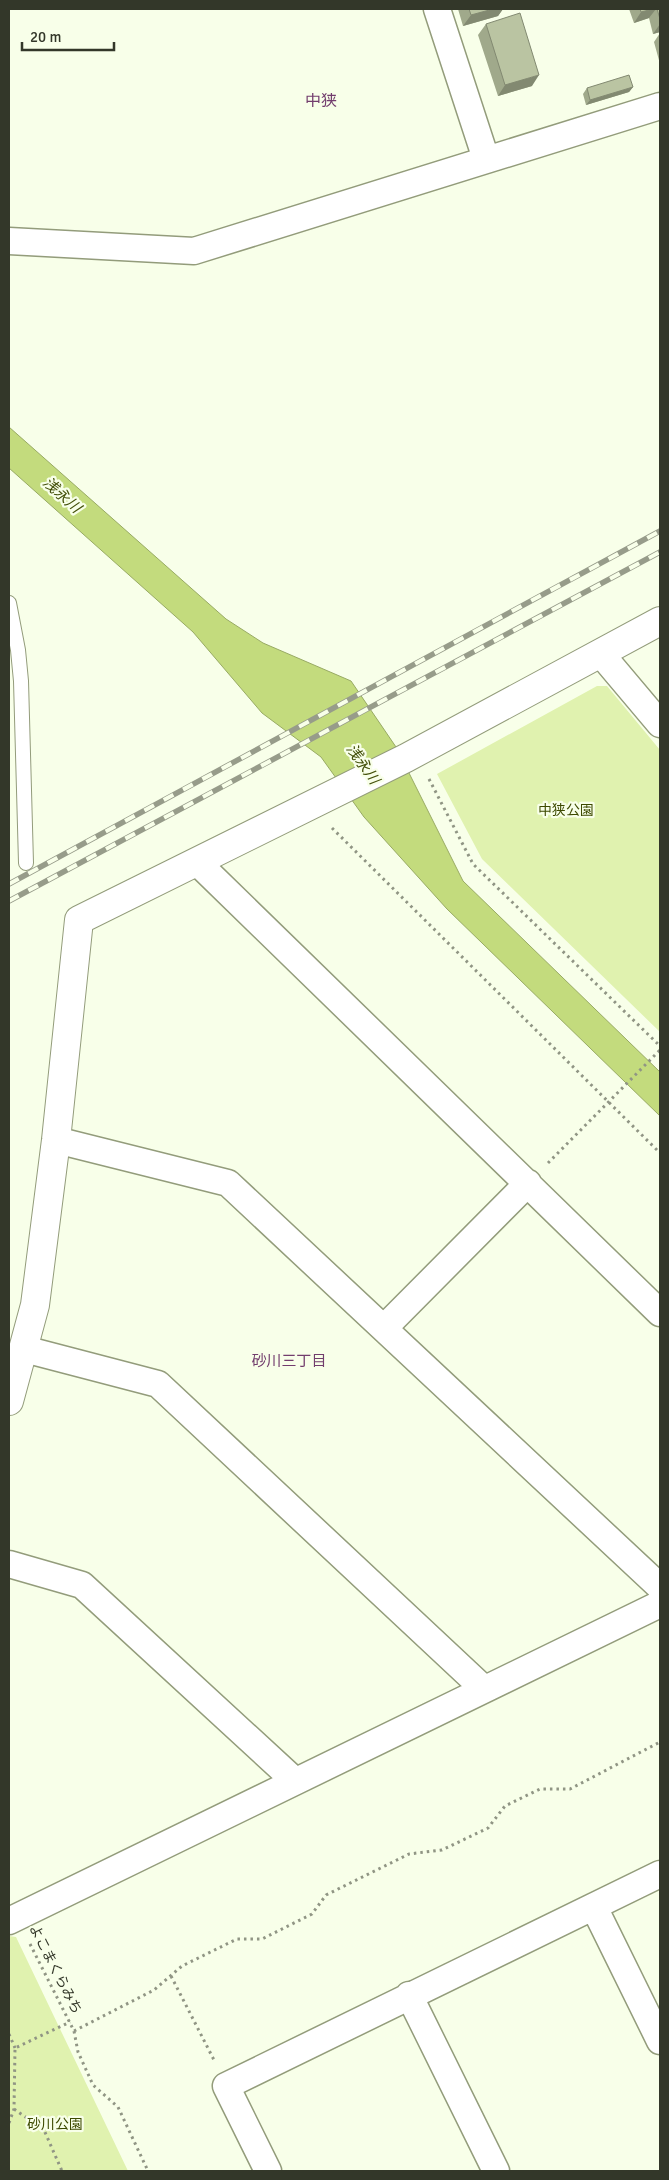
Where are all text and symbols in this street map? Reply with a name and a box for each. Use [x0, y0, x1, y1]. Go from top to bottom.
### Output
scale bar [22, 20, 115, 52]
text: 20 m [30, 28, 61, 46]
district label: 中狭 [305, 91, 337, 111]
water label: 浅永川 [39, 473, 86, 518]
water label: 浅永川 [343, 740, 384, 789]
park label: 中狭公園 [538, 802, 594, 819]
district label: 砂川三丁目 [251, 1352, 327, 1370]
street label: よこまくらみち [26, 1922, 85, 2017]
park label: 砂川公園 [27, 2116, 83, 2133]

